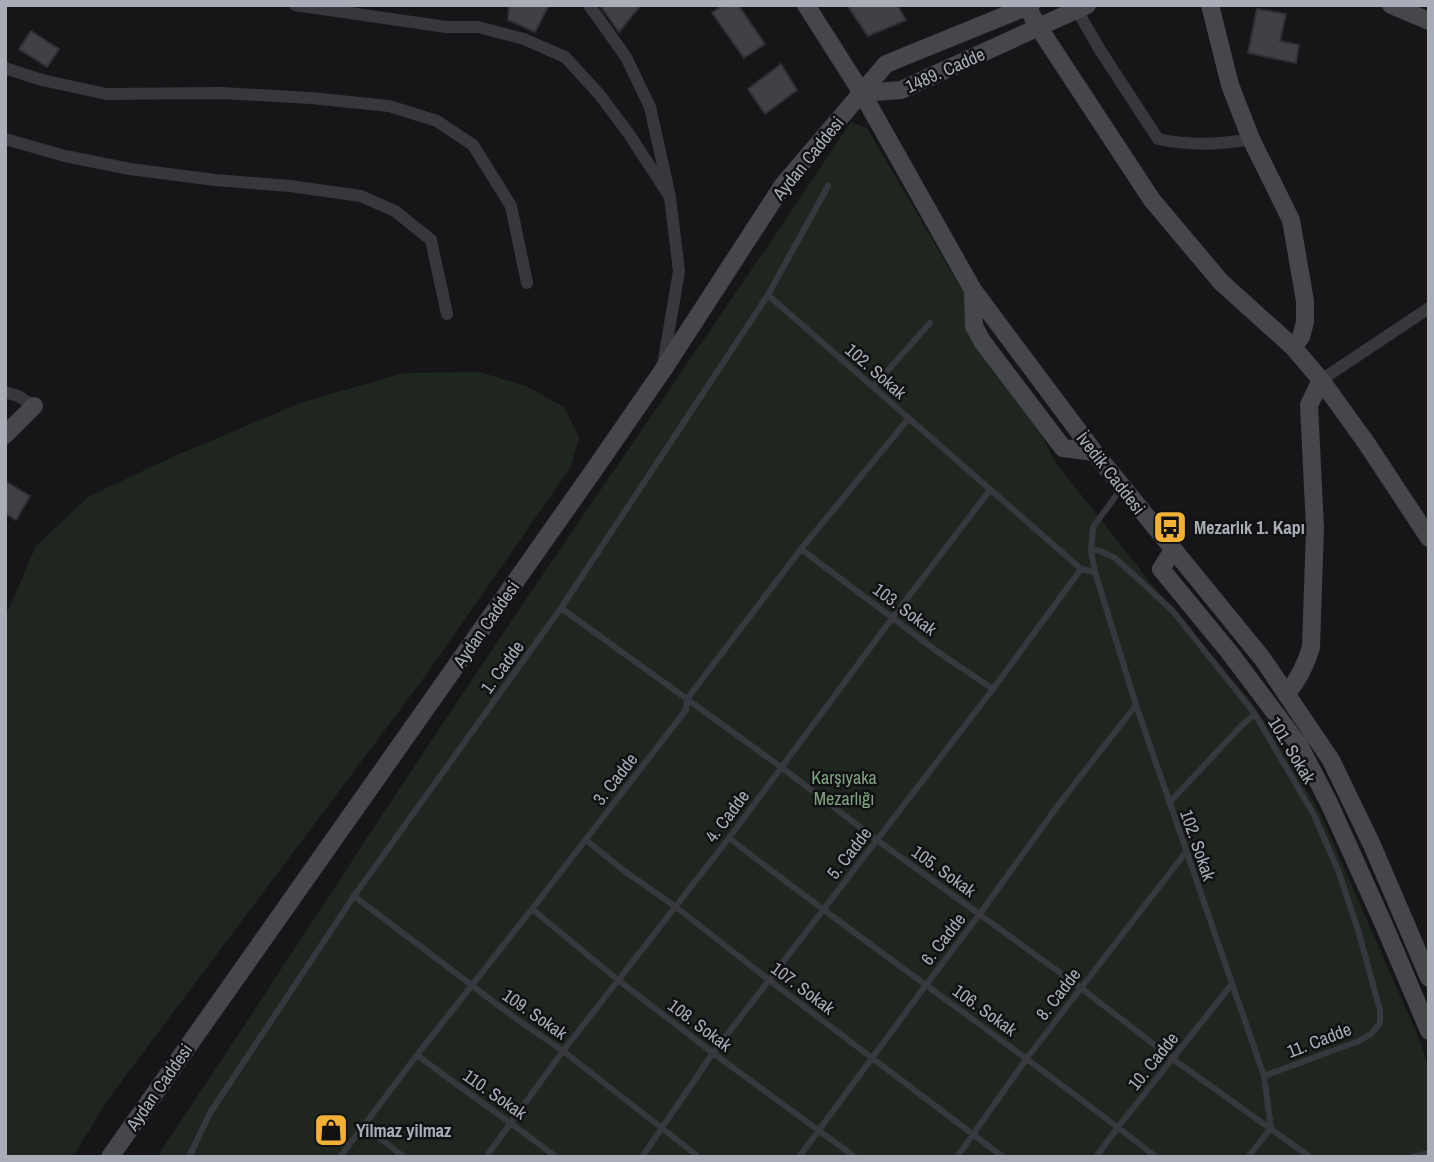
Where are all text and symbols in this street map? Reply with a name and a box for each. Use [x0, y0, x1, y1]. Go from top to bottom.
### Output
street label: 1489. Cadde [901, 41, 989, 99]
street label: Aydan Caddesi [766, 111, 849, 206]
street label: 102. Sokak [840, 337, 913, 405]
street label: İvedik Caddesi [1071, 427, 1151, 519]
bus stop icon: Mezarlık 1. Kapı [1151, 508, 1189, 546]
place label: Mezarlık 1. Kapı [1194, 515, 1305, 540]
street label: Aydan Caddesi [446, 576, 525, 673]
street label: 103. Sokak [868, 577, 943, 642]
street label: 1. Cadde [474, 635, 530, 699]
street label: 101. Sokak [1262, 712, 1322, 789]
street label: 3. Cadde [587, 748, 643, 810]
park label: Karşıyaka Mezarlığı [811, 765, 877, 811]
street label: 4. Cadde [699, 785, 755, 847]
street label: 102. Sokak [1174, 806, 1222, 885]
street label: 5. Cadde [821, 822, 877, 884]
street label: 105. Sokak [907, 839, 982, 903]
street label: 6. Cadde [915, 908, 971, 970]
street label: 107. Sokak [766, 956, 841, 1021]
street label: 8. Cadde [1030, 963, 1086, 1025]
street label: 106. Sokak [948, 978, 1023, 1042]
street label: 109. Sokak [498, 983, 573, 1046]
street label: 108. Sokak [663, 993, 738, 1058]
street label: 11. Cadde [1283, 1016, 1355, 1064]
street label: 10. Cadde [1122, 1027, 1184, 1095]
street label: Aydan Caddesi [119, 1039, 198, 1136]
street label: 110. Sokak [458, 1063, 532, 1125]
shop icon: Yilmaz yilmaz [312, 1111, 350, 1149]
place label: Yilmaz yilmaz [356, 1118, 452, 1143]

